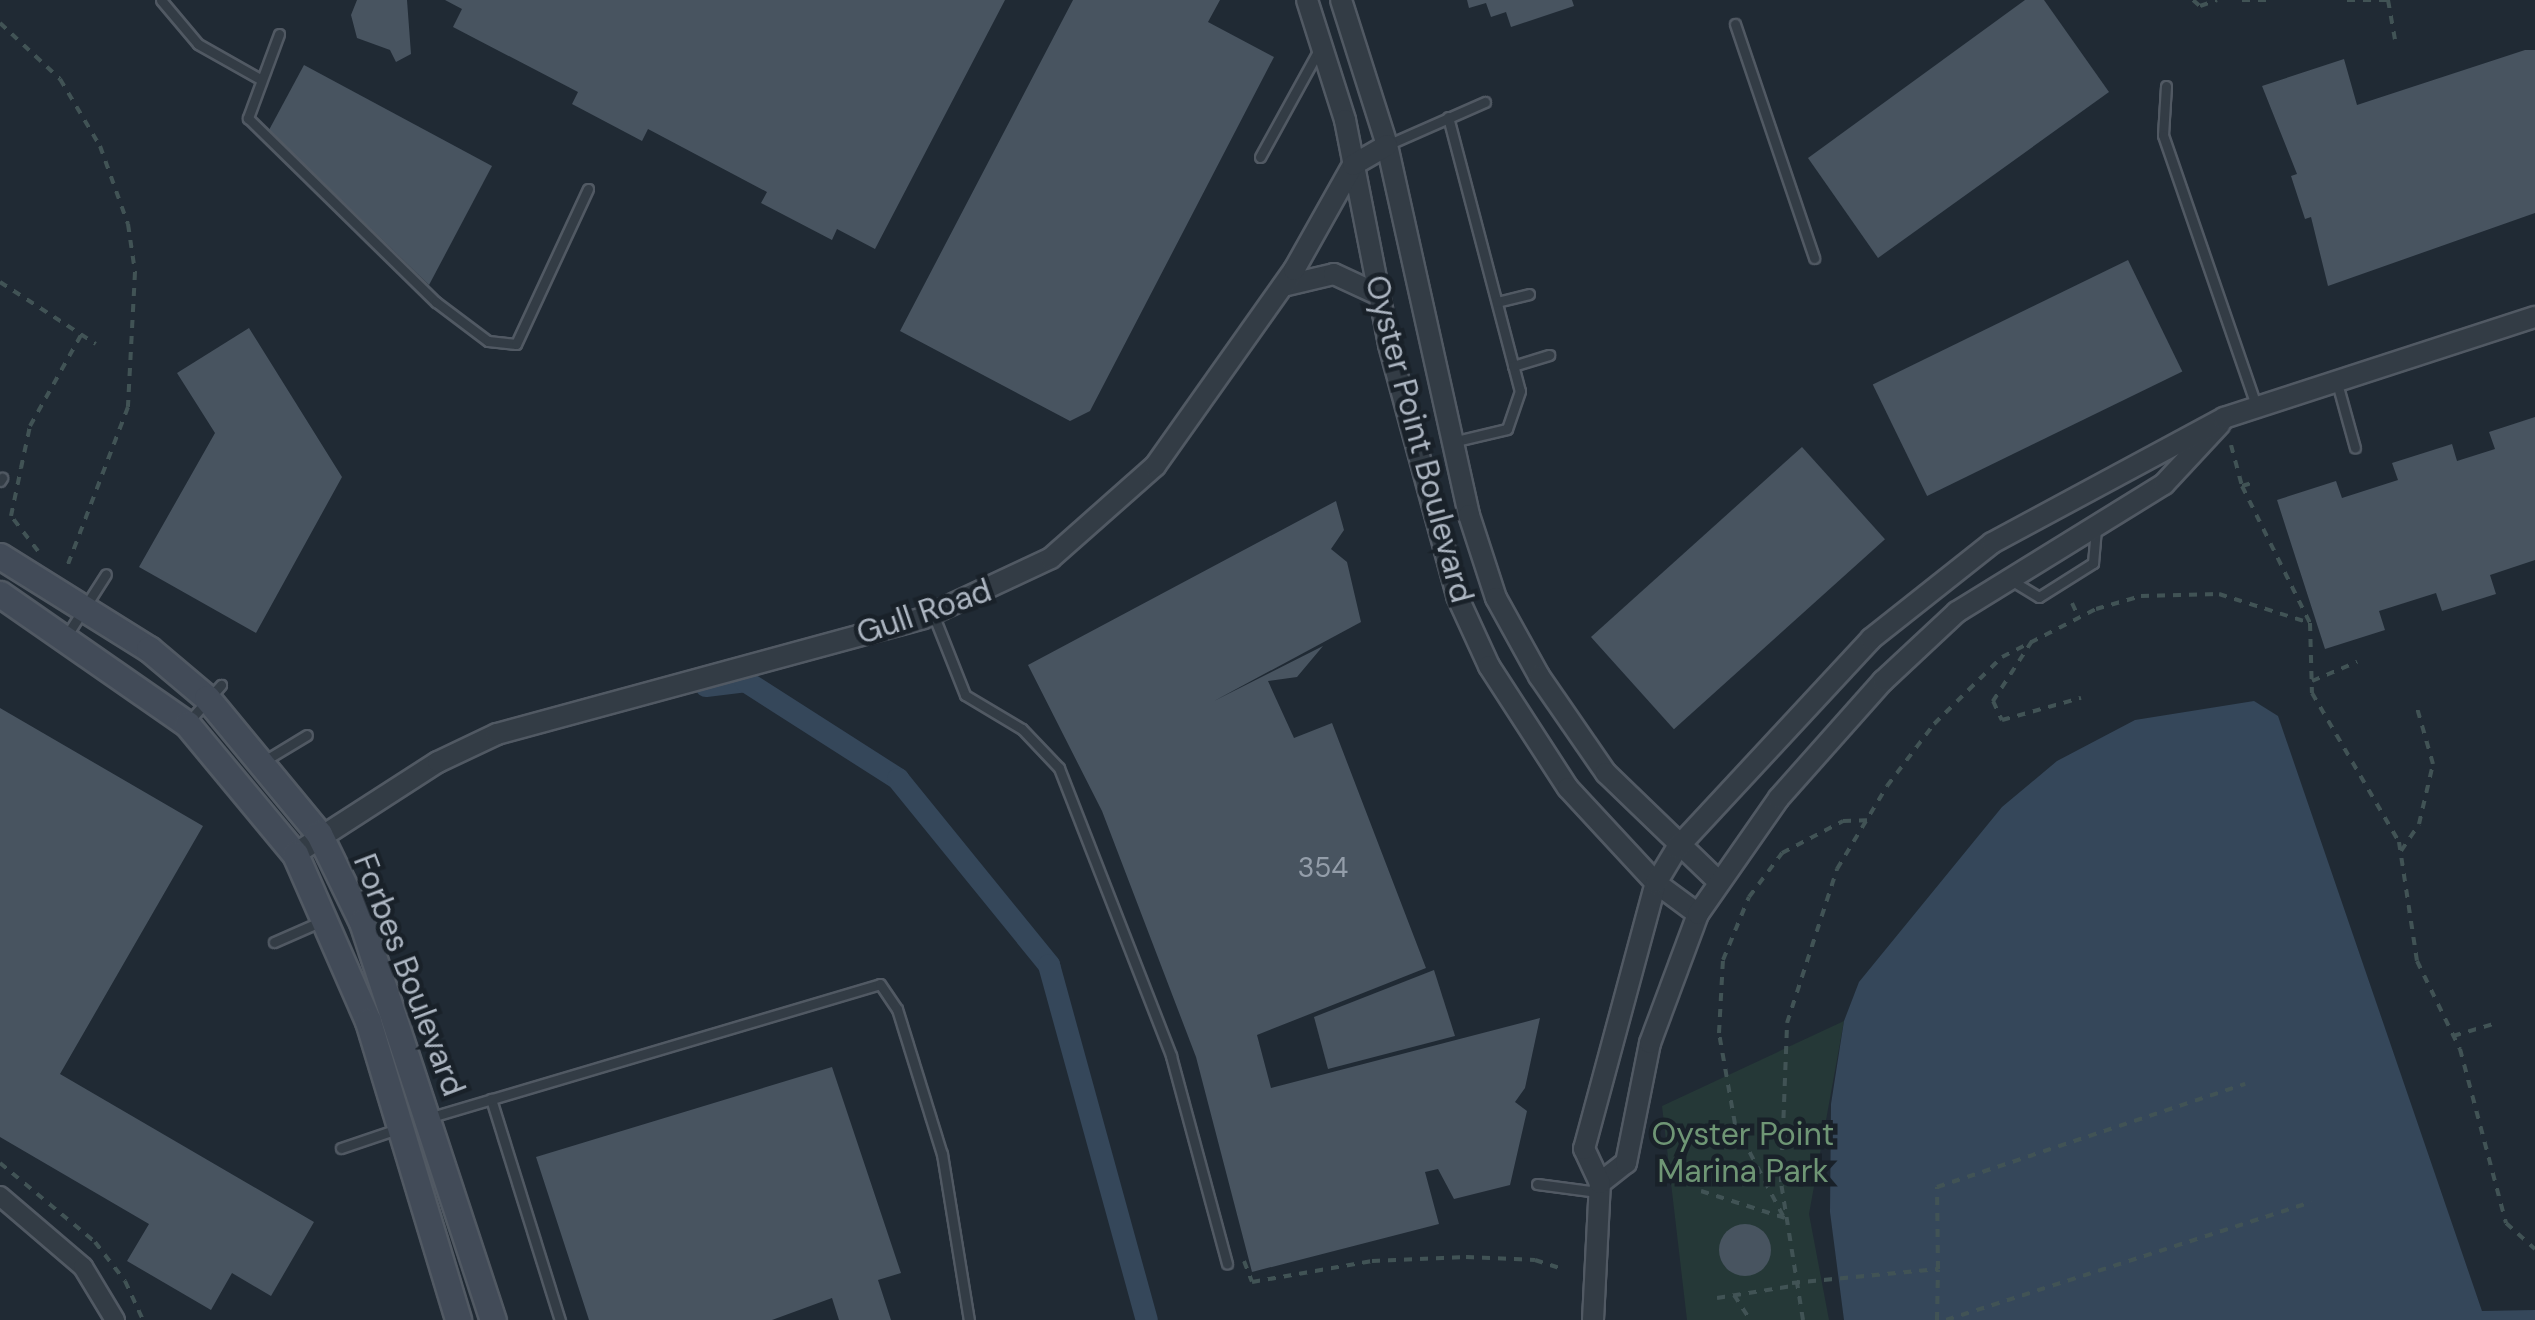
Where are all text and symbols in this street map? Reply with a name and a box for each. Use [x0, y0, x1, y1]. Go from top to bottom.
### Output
street label: Oyster Point Boulevard [1357, 271, 1481, 607]
street label: Gull Road [852, 571, 996, 653]
street label: Forbes Boulevard [345, 849, 473, 1101]
house number: 354 [1298, 851, 1348, 885]
park label: Oyster Point Marina Park [1652, 1116, 1834, 1191]

